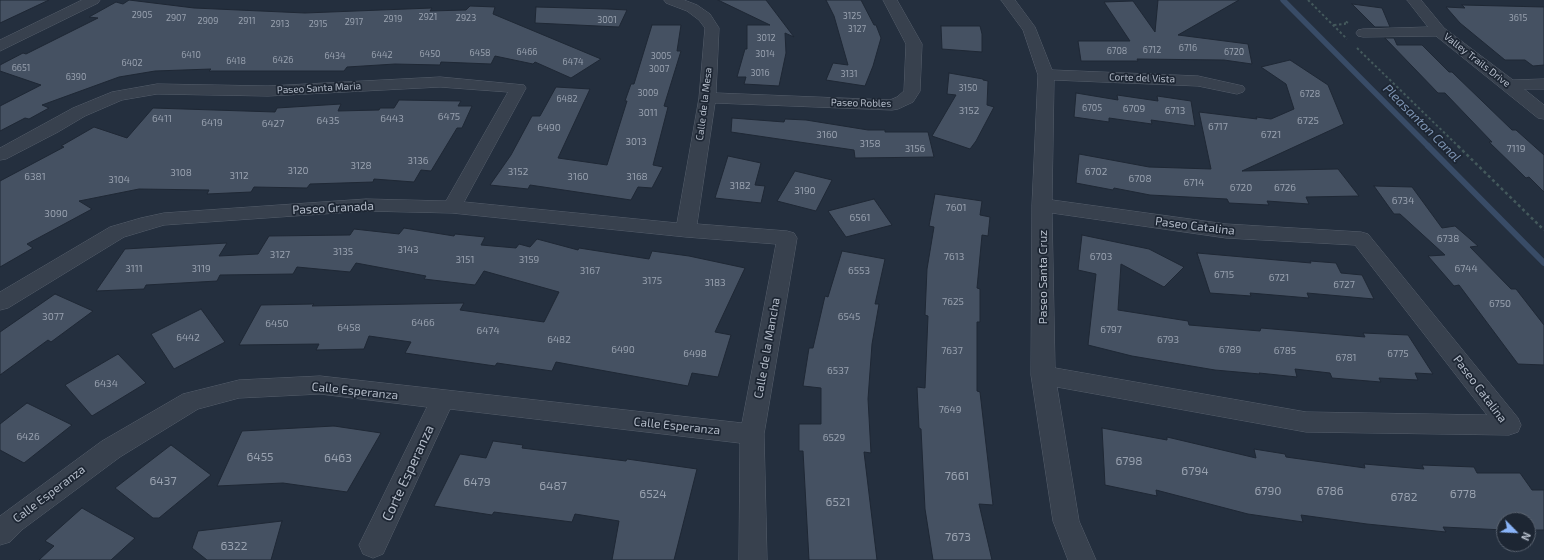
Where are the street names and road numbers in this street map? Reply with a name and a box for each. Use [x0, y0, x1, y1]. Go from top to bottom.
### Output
street label: Valley Trails Drive [1441, 30, 1513, 90]
street label: Calle de la Mesa [694, 67, 714, 141]
street label: Corte del Vista [1109, 71, 1175, 85]
street label: Paseo Santa Maria [277, 80, 361, 96]
street label: Paseo Robles [831, 96, 891, 110]
street label: Paseo Granada [292, 199, 374, 217]
street label: Paseo Catalina [1154, 214, 1236, 238]
street label: Paseo Santa Cruz [1036, 230, 1050, 324]
street label: Calle de la Mancha [751, 297, 783, 399]
street label: Paseo Catalina [1450, 353, 1510, 425]
street label: Calle Esperanza [311, 379, 399, 403]
street label: Calle Esperanza [633, 414, 721, 438]
street label: Corte Esperanza [378, 422, 438, 524]
street label: Calle Esperanza [10, 462, 88, 526]

